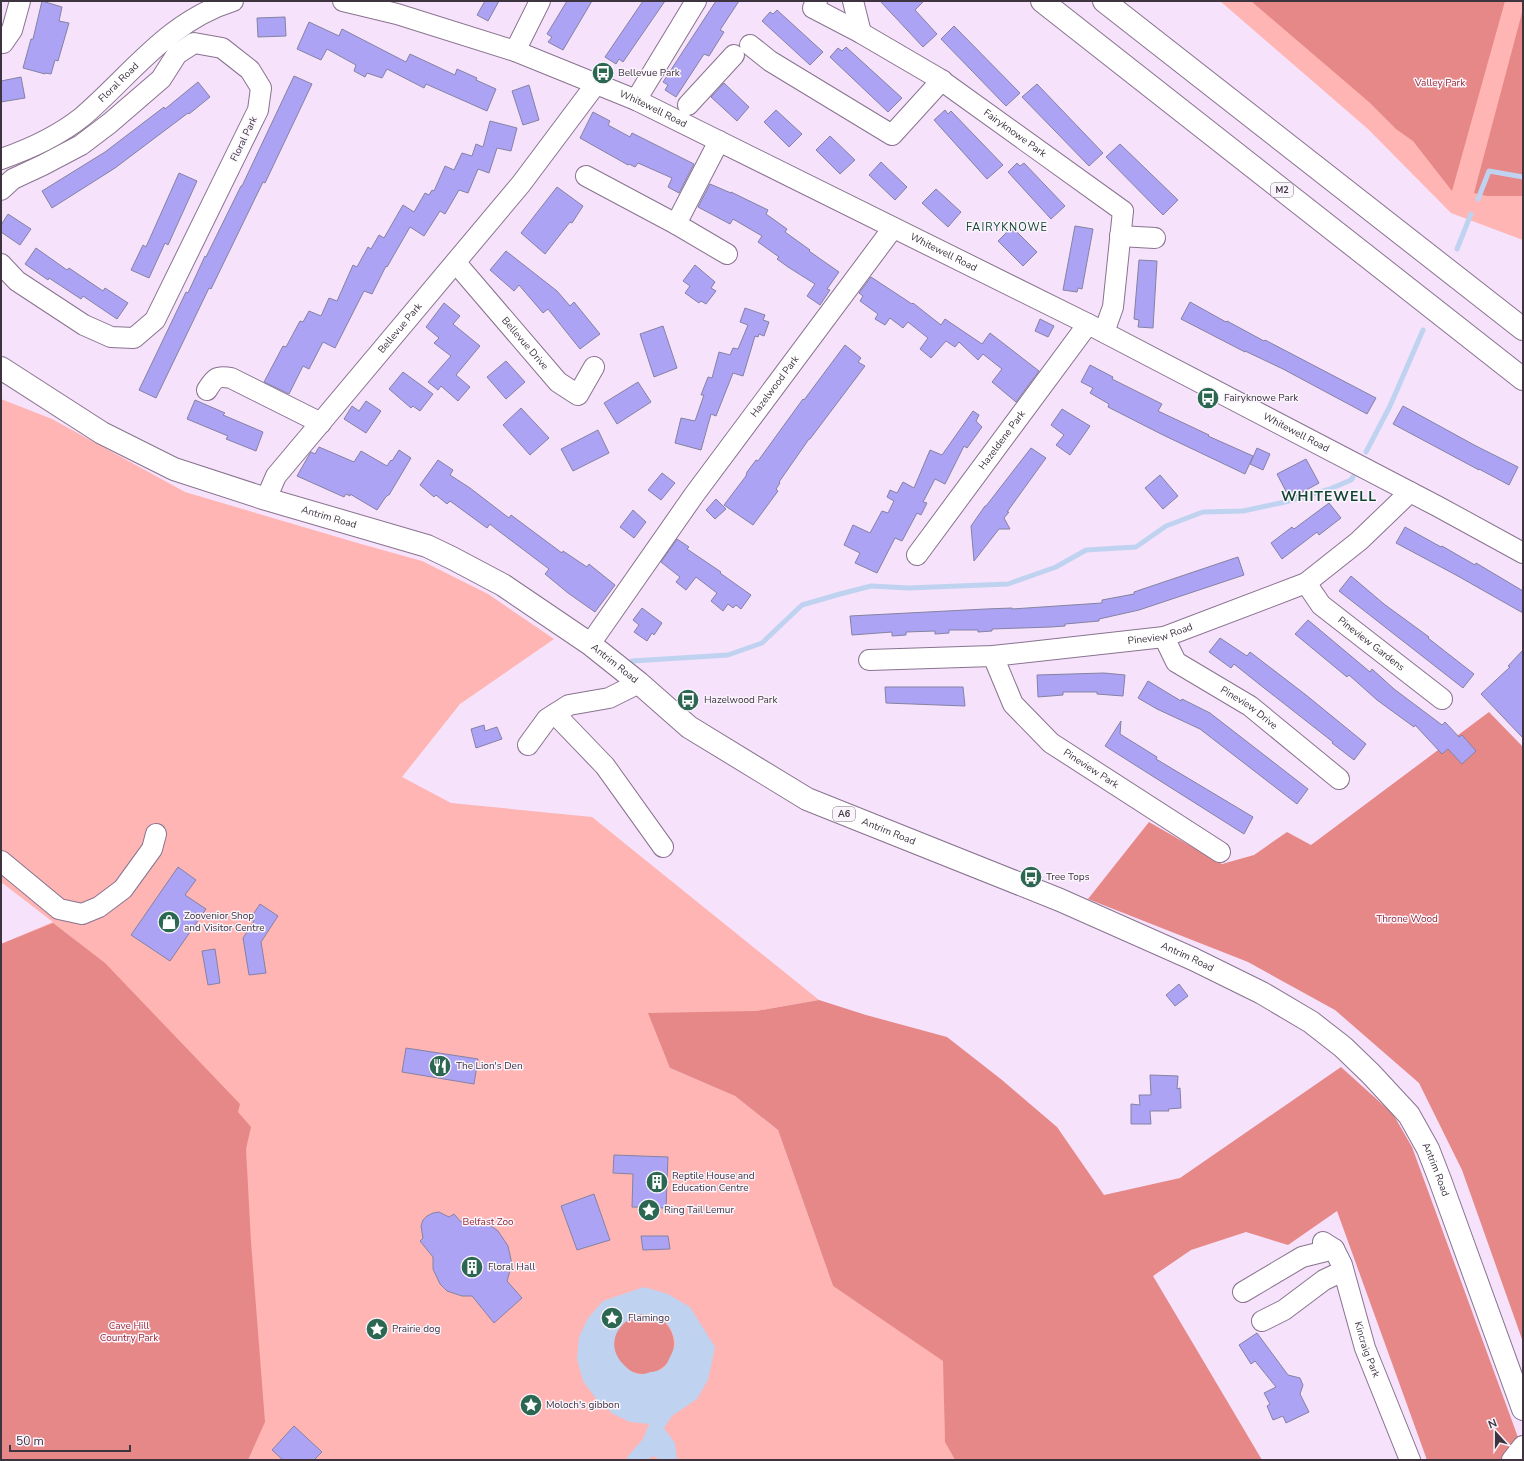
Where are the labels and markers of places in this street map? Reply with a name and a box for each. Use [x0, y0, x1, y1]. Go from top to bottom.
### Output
bus stop icon: Bellevue Park [590, 60, 616, 86]
place label: Bellevue Park [618, 66, 681, 80]
bus stop icon: Fairyknowe Park [1195, 385, 1221, 411]
place label: Fairyknowe Park [1224, 391, 1299, 405]
bus stop icon: Hazelwood Park [675, 687, 701, 713]
place label: Hazelwood Park [704, 693, 778, 707]
bus stop icon: Tree Tops [1018, 864, 1044, 890]
place label: Tree Tops [1046, 870, 1090, 884]
shop icon: Zoovenior Shop and Visitor Centre [156, 909, 182, 935]
place label: Zoovenior Shop and Visitor Centre [184, 909, 265, 935]
restaurant icon: The Lion's Den [427, 1053, 453, 1079]
place label: The Lion's Den [456, 1059, 523, 1073]
building icon: Reptile House and Education Centre [644, 1169, 670, 1195]
place label: Reptile House and Education Centre [672, 1169, 755, 1195]
place icon: Ring Tail Lemur [636, 1197, 662, 1223]
place label: Ring Tail Lemur [664, 1203, 734, 1217]
building icon: Floral Hall [459, 1254, 485, 1280]
place label: Floral Hall [488, 1260, 535, 1274]
place icon: Flamingo [599, 1305, 625, 1331]
place label: Flamingo [628, 1311, 670, 1325]
place icon: Prairie dog [364, 1316, 390, 1342]
place label: Prairie dog [392, 1322, 441, 1336]
place icon: Moloch's gibbon [518, 1392, 544, 1418]
place label: Moloch's gibbon [546, 1398, 620, 1412]

